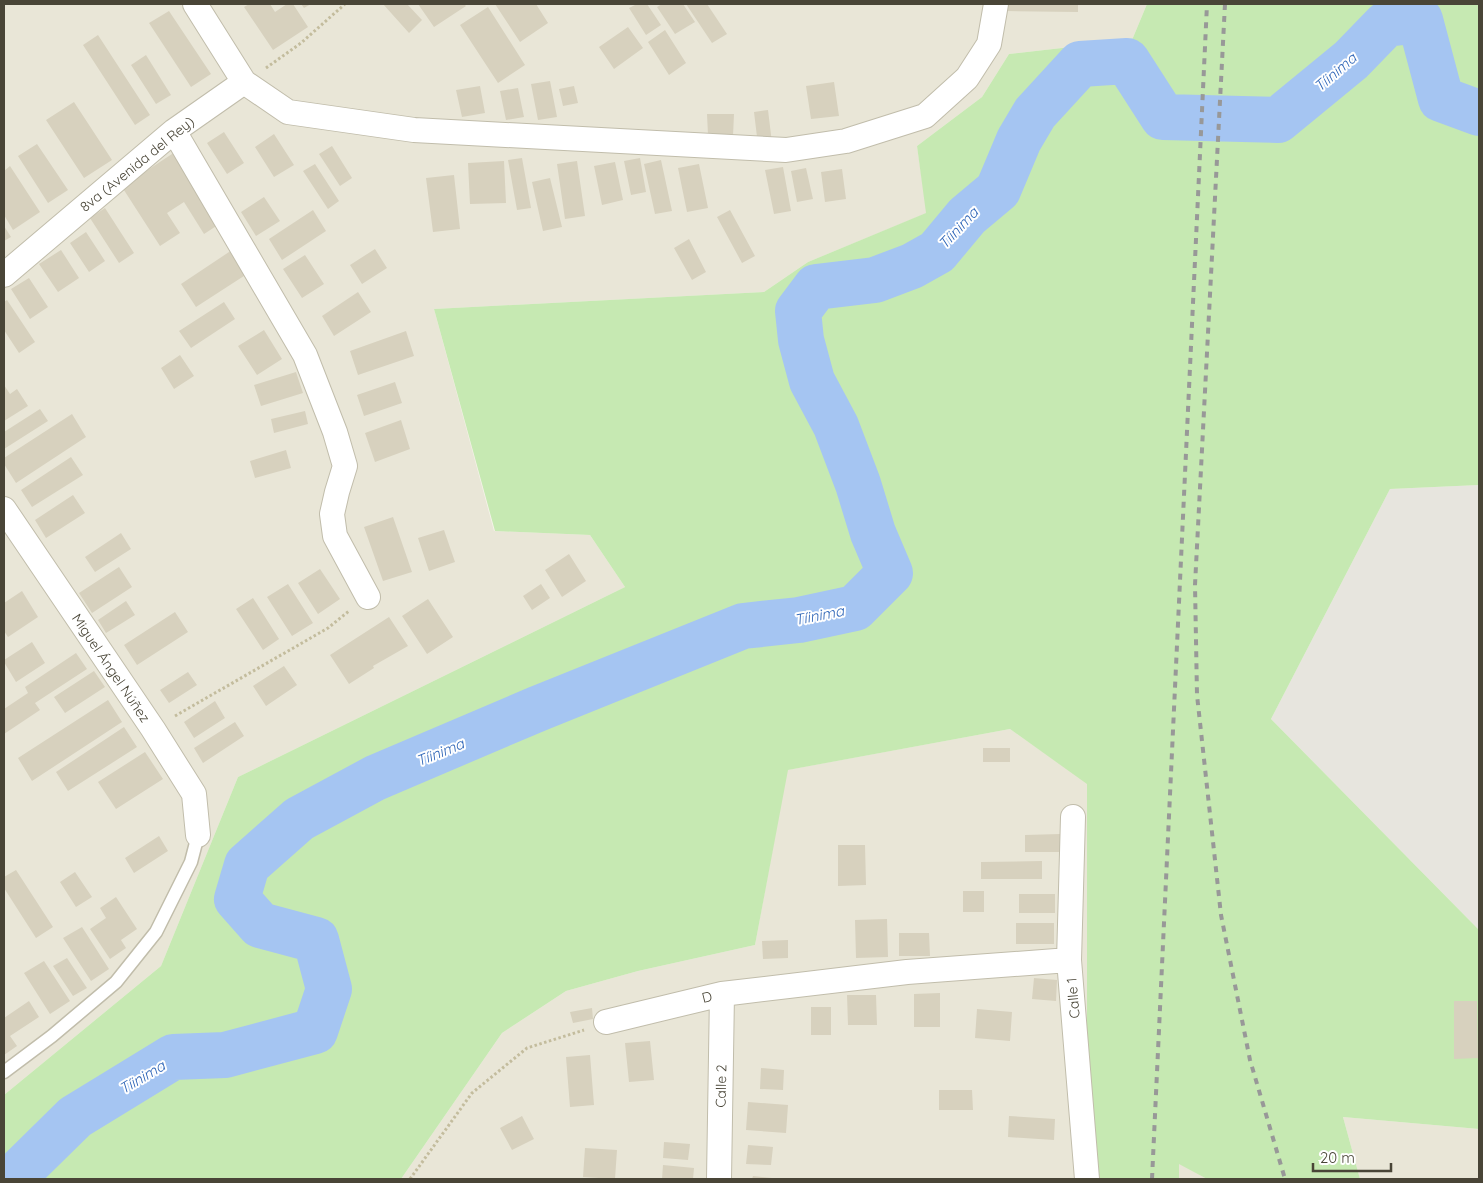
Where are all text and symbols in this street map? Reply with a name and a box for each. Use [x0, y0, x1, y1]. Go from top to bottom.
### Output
water label: Tíinima [1310, 48, 1361, 96]
street label: 8va (Avenida del Rey) [76, 112, 198, 216]
water label: Tíinima [934, 203, 983, 253]
water label: Tíinima [793, 601, 846, 629]
street label: Miguel Ángel Núñez [68, 610, 154, 726]
water label: Tíinima [413, 733, 468, 770]
street label: Calle 1 [1062, 977, 1084, 1019]
street label: D [700, 987, 714, 1007]
water label: Tíinima [116, 1055, 169, 1098]
street label: Calle 2 [712, 1064, 730, 1108]
scale bar [1313, 1140, 1390, 1172]
text: 20 m [1320, 1148, 1355, 1167]

